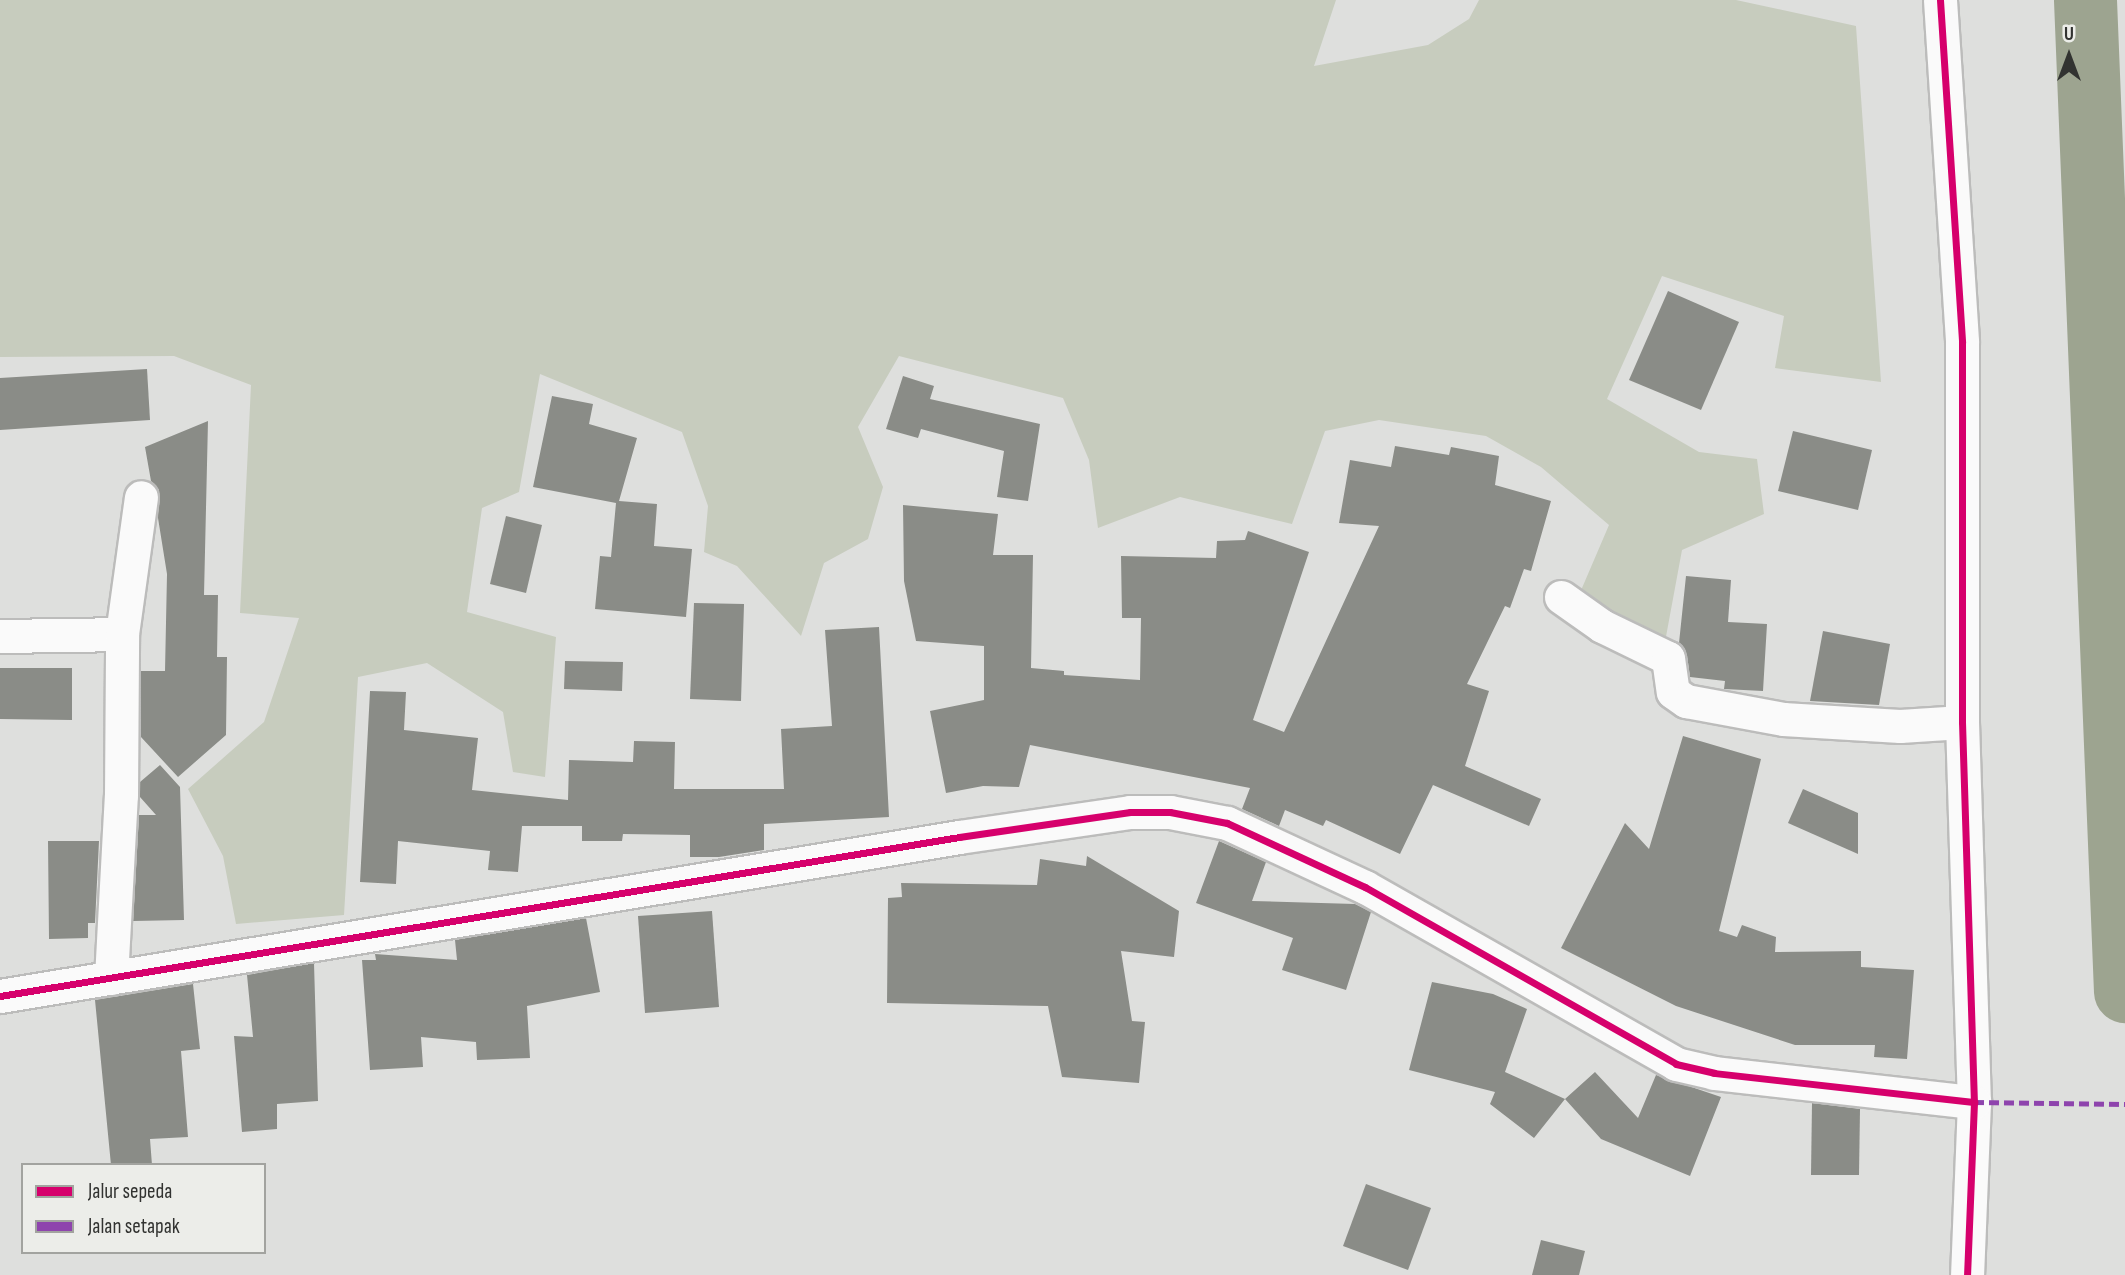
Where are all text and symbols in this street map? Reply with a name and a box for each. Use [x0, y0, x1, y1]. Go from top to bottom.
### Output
north arrow [2034, 21, 2104, 91]
text: U [2064, 23, 2074, 46]
legend [21, 1163, 266, 1254]
text: Jalur sepeda [88, 1179, 172, 1204]
text: Jalan setapak [88, 1214, 180, 1239]

